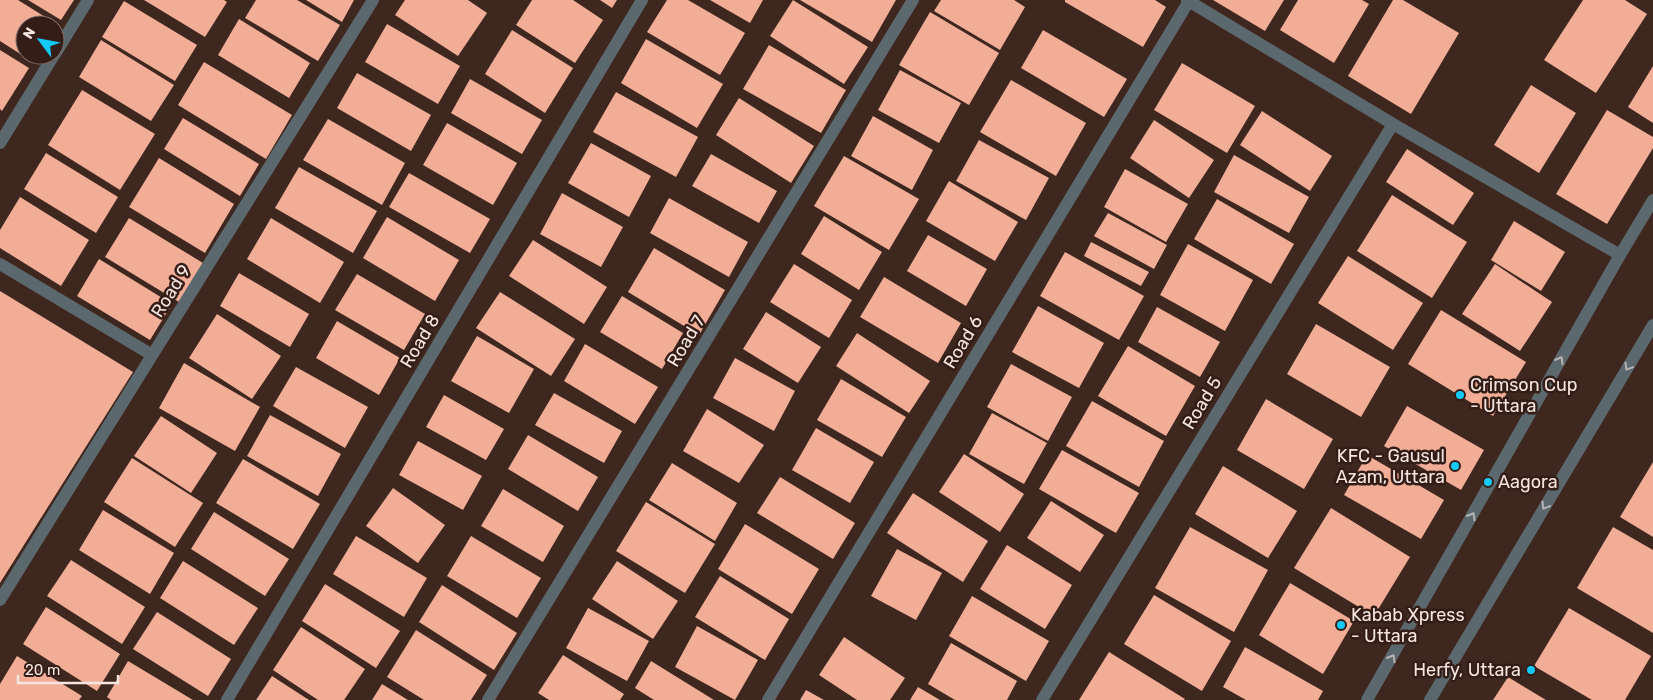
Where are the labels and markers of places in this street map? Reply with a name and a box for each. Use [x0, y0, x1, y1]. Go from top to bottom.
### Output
place label: Crimson Cup - Uttara [1470, 374, 1578, 417]
marker: Crimson Cup - Uttara [1454, 389, 1466, 401]
place label: KFC - Gausul Azam, Uttara [1336, 445, 1445, 488]
marker: KFC - Gausul Azam, Uttara [1449, 460, 1461, 472]
place label: Aagora [1498, 471, 1558, 493]
marker: Aagora [1482, 476, 1494, 488]
place label: Kabab Xpress - Uttara [1351, 604, 1465, 647]
marker: Kabab Xpress - Uttara [1335, 619, 1347, 631]
place label: Herfy, Uttara [1413, 659, 1521, 681]
marker: Herfy, Uttara [1525, 664, 1537, 676]

